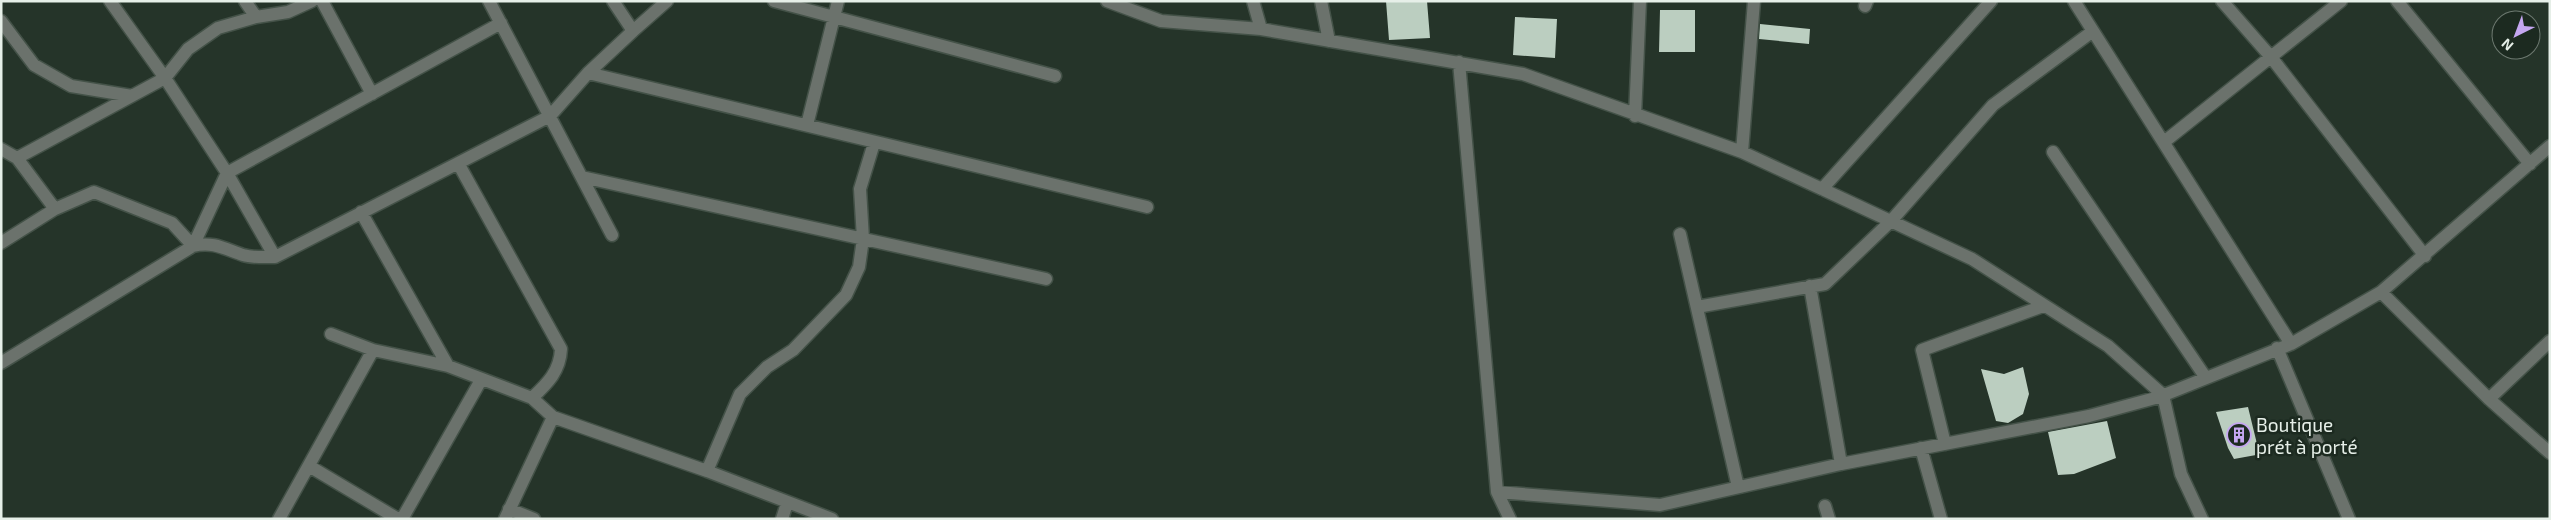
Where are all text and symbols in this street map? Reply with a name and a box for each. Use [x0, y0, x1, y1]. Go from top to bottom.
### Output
north arrow [2491, 10, 2541, 60]
text: N [2498, 35, 2516, 55]
place label: Boutique prét à porté [2256, 413, 2358, 458]
building icon: Boutique prét à porté [2226, 422, 2252, 448]

